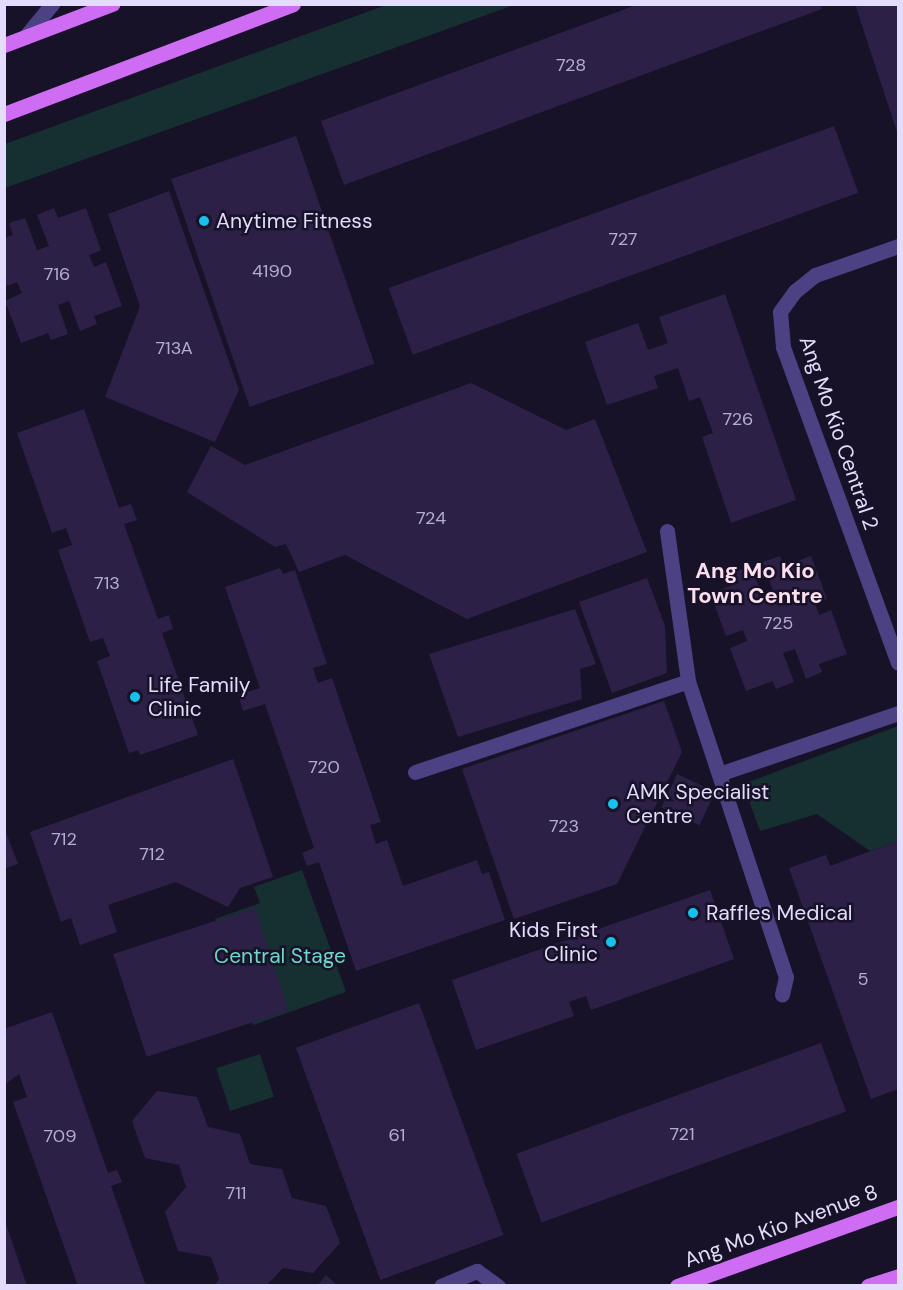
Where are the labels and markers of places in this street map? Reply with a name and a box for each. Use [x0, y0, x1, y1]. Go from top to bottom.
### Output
place label: Anytime Fitness [216, 208, 372, 234]
marker: Anytime Fitness [197, 214, 211, 228]
place label: Life Family Clinic [148, 672, 250, 722]
marker: Life Family Clinic [126, 688, 144, 706]
place label: AMK Specialist Centre [626, 779, 769, 829]
marker: AMK Specialist Centre [604, 795, 622, 813]
place label: Raffles Medical [706, 900, 853, 926]
marker: Raffles Medical [684, 904, 702, 922]
place label: Kids First Clinic [509, 917, 598, 967]
marker: Kids First Clinic [602, 933, 620, 951]

